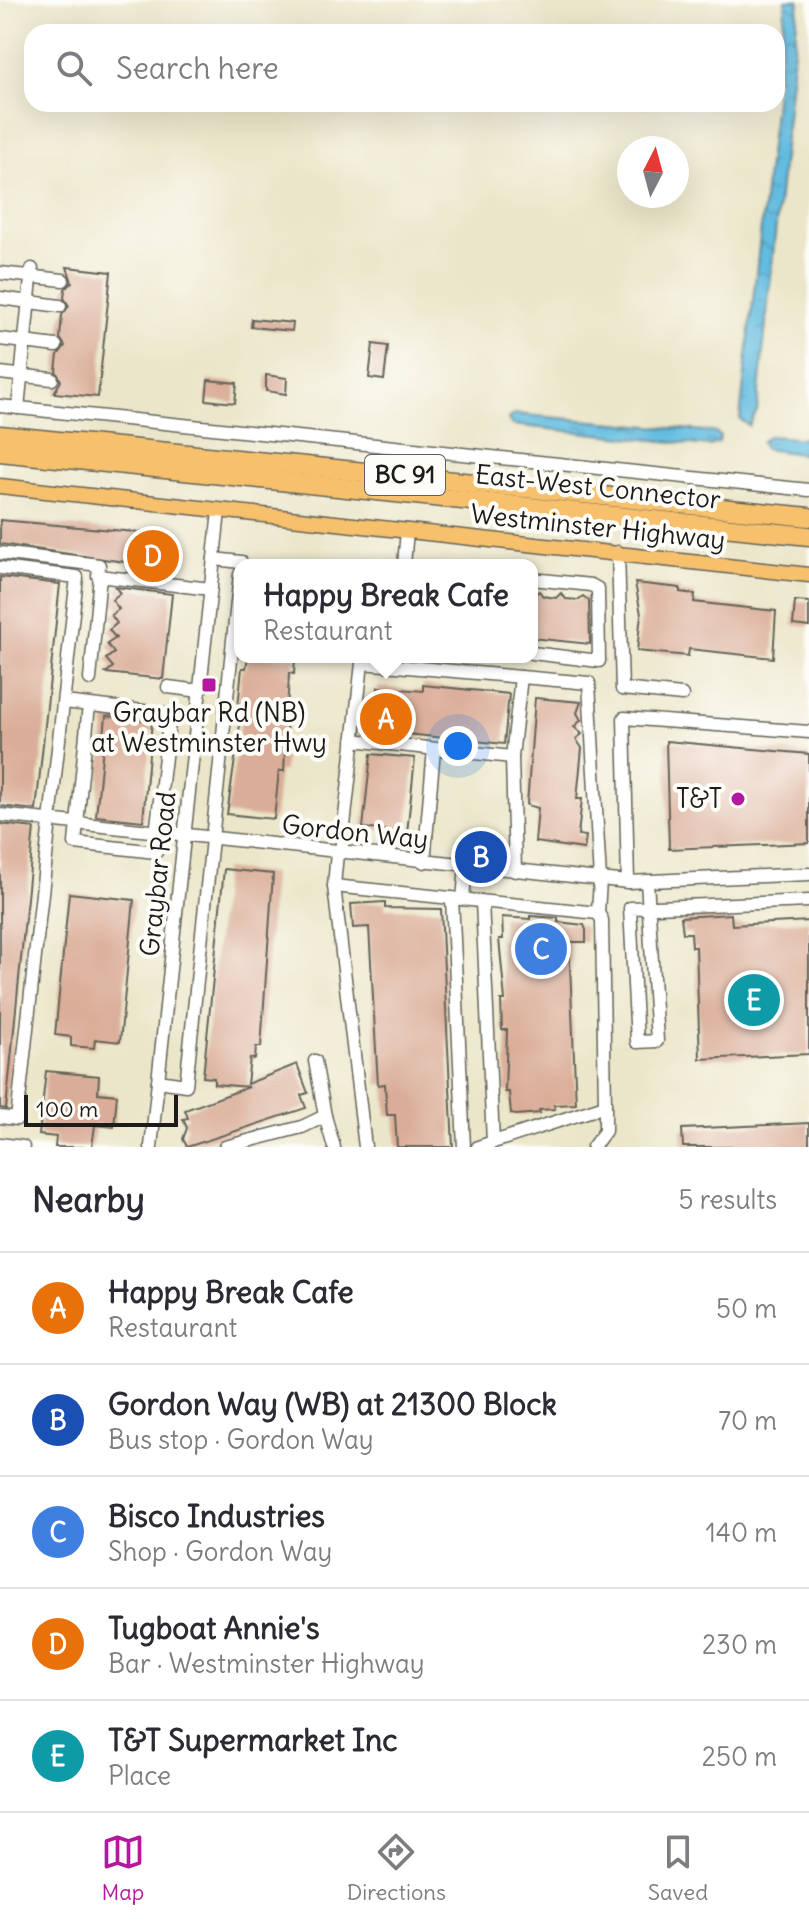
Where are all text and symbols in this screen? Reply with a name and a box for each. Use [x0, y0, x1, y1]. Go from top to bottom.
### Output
search box [24, 24, 785, 112]
icon: search [52, 46, 96, 90]
text: Search here [116, 49, 279, 87]
north arrow [617, 136, 689, 208]
road number: BC 91 [365, 455, 445, 495]
street label: East-West Connector [474, 457, 723, 516]
street label: Westminster Highway [469, 497, 727, 556]
pin: D [127, 526, 179, 586]
popup [234, 559, 538, 663]
text: Happy Break Cafe [263, 576, 509, 614]
text: Restaurant [263, 614, 392, 647]
marker: Graybar Rd (NB) at Westminster Hwy [200, 676, 218, 694]
pin: A [360, 689, 412, 749]
place label: Graybar Rd (NB) at Westminster Hwy [91, 696, 327, 759]
your location [438, 726, 478, 766]
place label: T&T [676, 782, 722, 815]
street label: Graybar Road [132, 790, 183, 958]
marker: T&T [729, 790, 747, 808]
street label: Gordon Way [280, 807, 430, 856]
pin: B [455, 827, 507, 887]
pin: C [515, 919, 567, 979]
pin: E [728, 970, 780, 1030]
scale bar [24, 1091, 178, 1127]
text: 100 m [36, 1095, 98, 1123]
text: Nearby [32, 1178, 145, 1221]
text: 5 results [679, 1183, 777, 1216]
text: Happy Break Cafe [108, 1273, 354, 1311]
text: A [50, 1292, 66, 1325]
text: 50 m [716, 1292, 777, 1325]
text: Restaurant [108, 1311, 237, 1344]
text: Gordon Way (WB) at 21300 Block [108, 1385, 557, 1423]
text: B [49, 1404, 67, 1437]
text: 70 m [718, 1404, 777, 1437]
text: Bus stop · Gordon Way [108, 1423, 374, 1456]
text: Bisco Industries [108, 1497, 325, 1535]
text: C [49, 1516, 67, 1549]
text: 140 m [706, 1516, 777, 1549]
text: Shop · Gordon Way [108, 1535, 332, 1568]
text: Tugboat Annie's [108, 1609, 320, 1647]
text: D [49, 1628, 67, 1661]
text: 230 m [702, 1628, 777, 1661]
text: Bar · Westminster Highway [108, 1647, 424, 1680]
text: T&T Supermarket Inc [108, 1721, 398, 1759]
text: E [50, 1740, 66, 1773]
text: 250 m [702, 1740, 777, 1773]
text: Place [108, 1759, 171, 1792]
tab: Map [101, 1830, 145, 1906]
tab: Directions [347, 1830, 446, 1906]
tab: Saved [648, 1830, 708, 1906]

